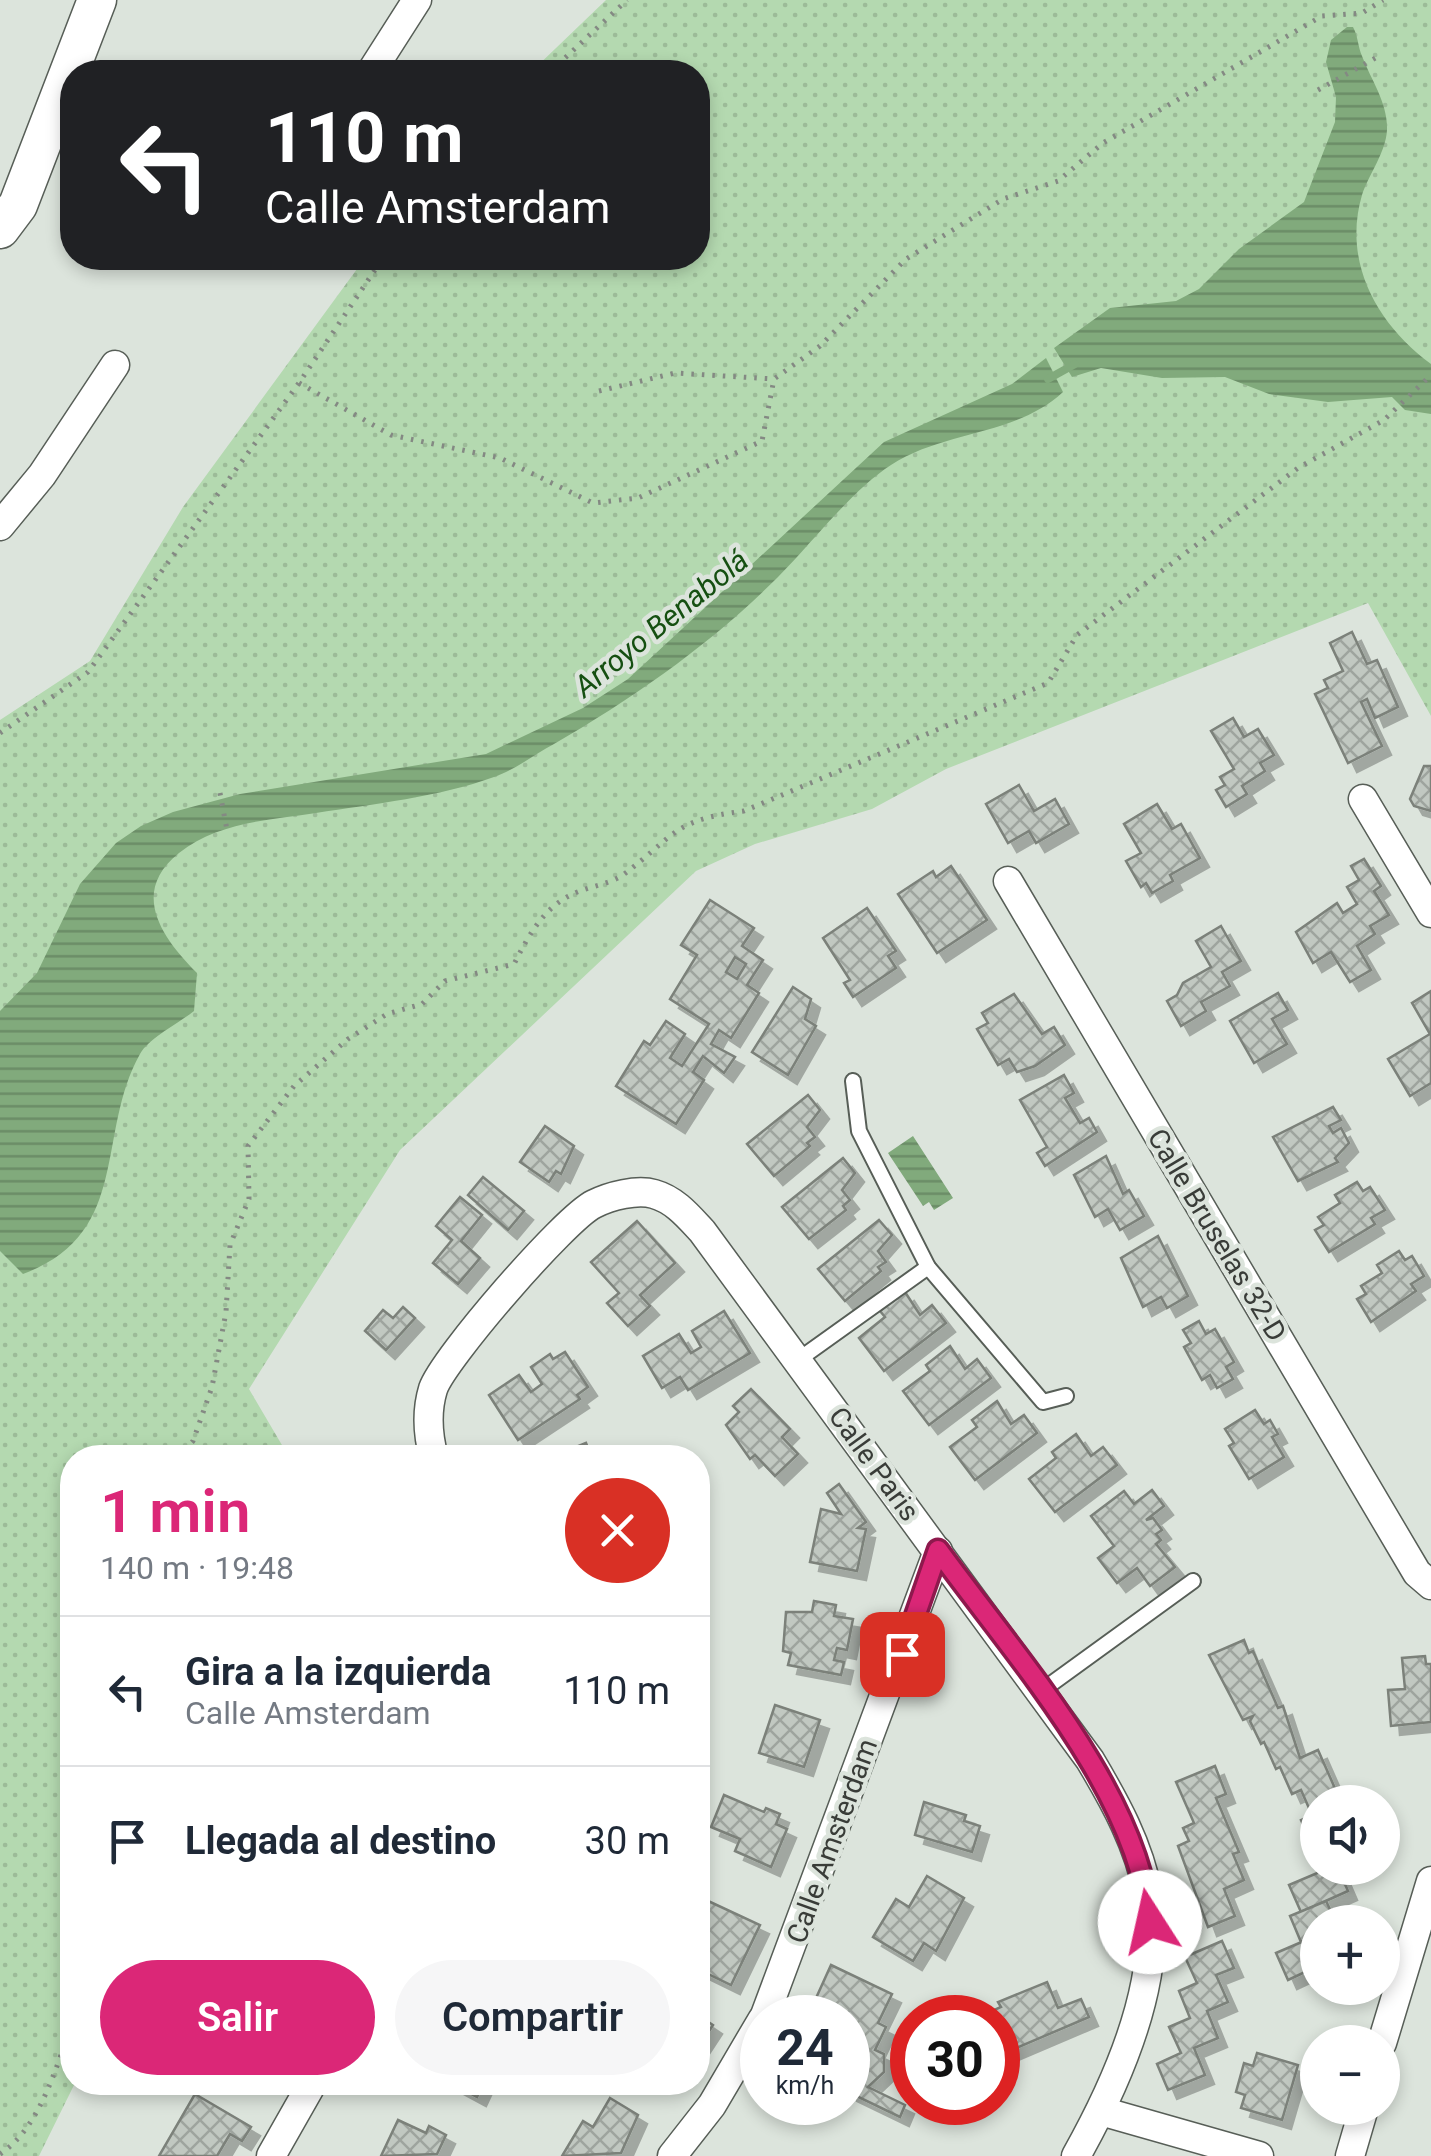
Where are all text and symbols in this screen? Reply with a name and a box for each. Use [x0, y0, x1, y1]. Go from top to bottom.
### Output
text: 110 m [265, 97, 464, 179]
icon: left [100, 100, 230, 230]
text: Calle Amsterdam [265, 181, 610, 234]
water label: Arroyo Benabolá [565, 542, 755, 705]
street label: Calle Bruselas 32-D [1141, 1123, 1293, 1347]
street label: Calle Paris [822, 1401, 926, 1527]
text: 1 min [100, 1476, 250, 1547]
button: close [565, 1478, 670, 1583]
text: 140 m · 19:48 [100, 1549, 294, 1587]
pin [860, 1612, 945, 1697]
icon: arrive [875, 1627, 930, 1682]
text: Gira a la izquierda [185, 1650, 491, 1694]
icon: left [100, 1664, 155, 1719]
text: 110 m [563, 1669, 670, 1713]
text: Calle Amsterdam [185, 1694, 431, 1732]
street label: Calle Amsterdam [780, 1734, 884, 1948]
map controls [1300, 1785, 1400, 2125]
button: sound [1300, 1785, 1400, 1885]
icon: arrive [100, 1814, 155, 1869]
text: Llegada al destino [185, 1819, 496, 1863]
text: 30 m [585, 1819, 670, 1863]
position arrow [1098, 1870, 1202, 1974]
button: + [1300, 1905, 1400, 2005]
button: Salir [100, 1960, 375, 2075]
button: Compartir [395, 1960, 670, 2075]
speed limit sign: 30 [890, 1995, 1020, 2125]
text: 24 [776, 2019, 834, 2077]
button: − [1300, 2025, 1400, 2125]
text: km/h [776, 2071, 834, 2100]

